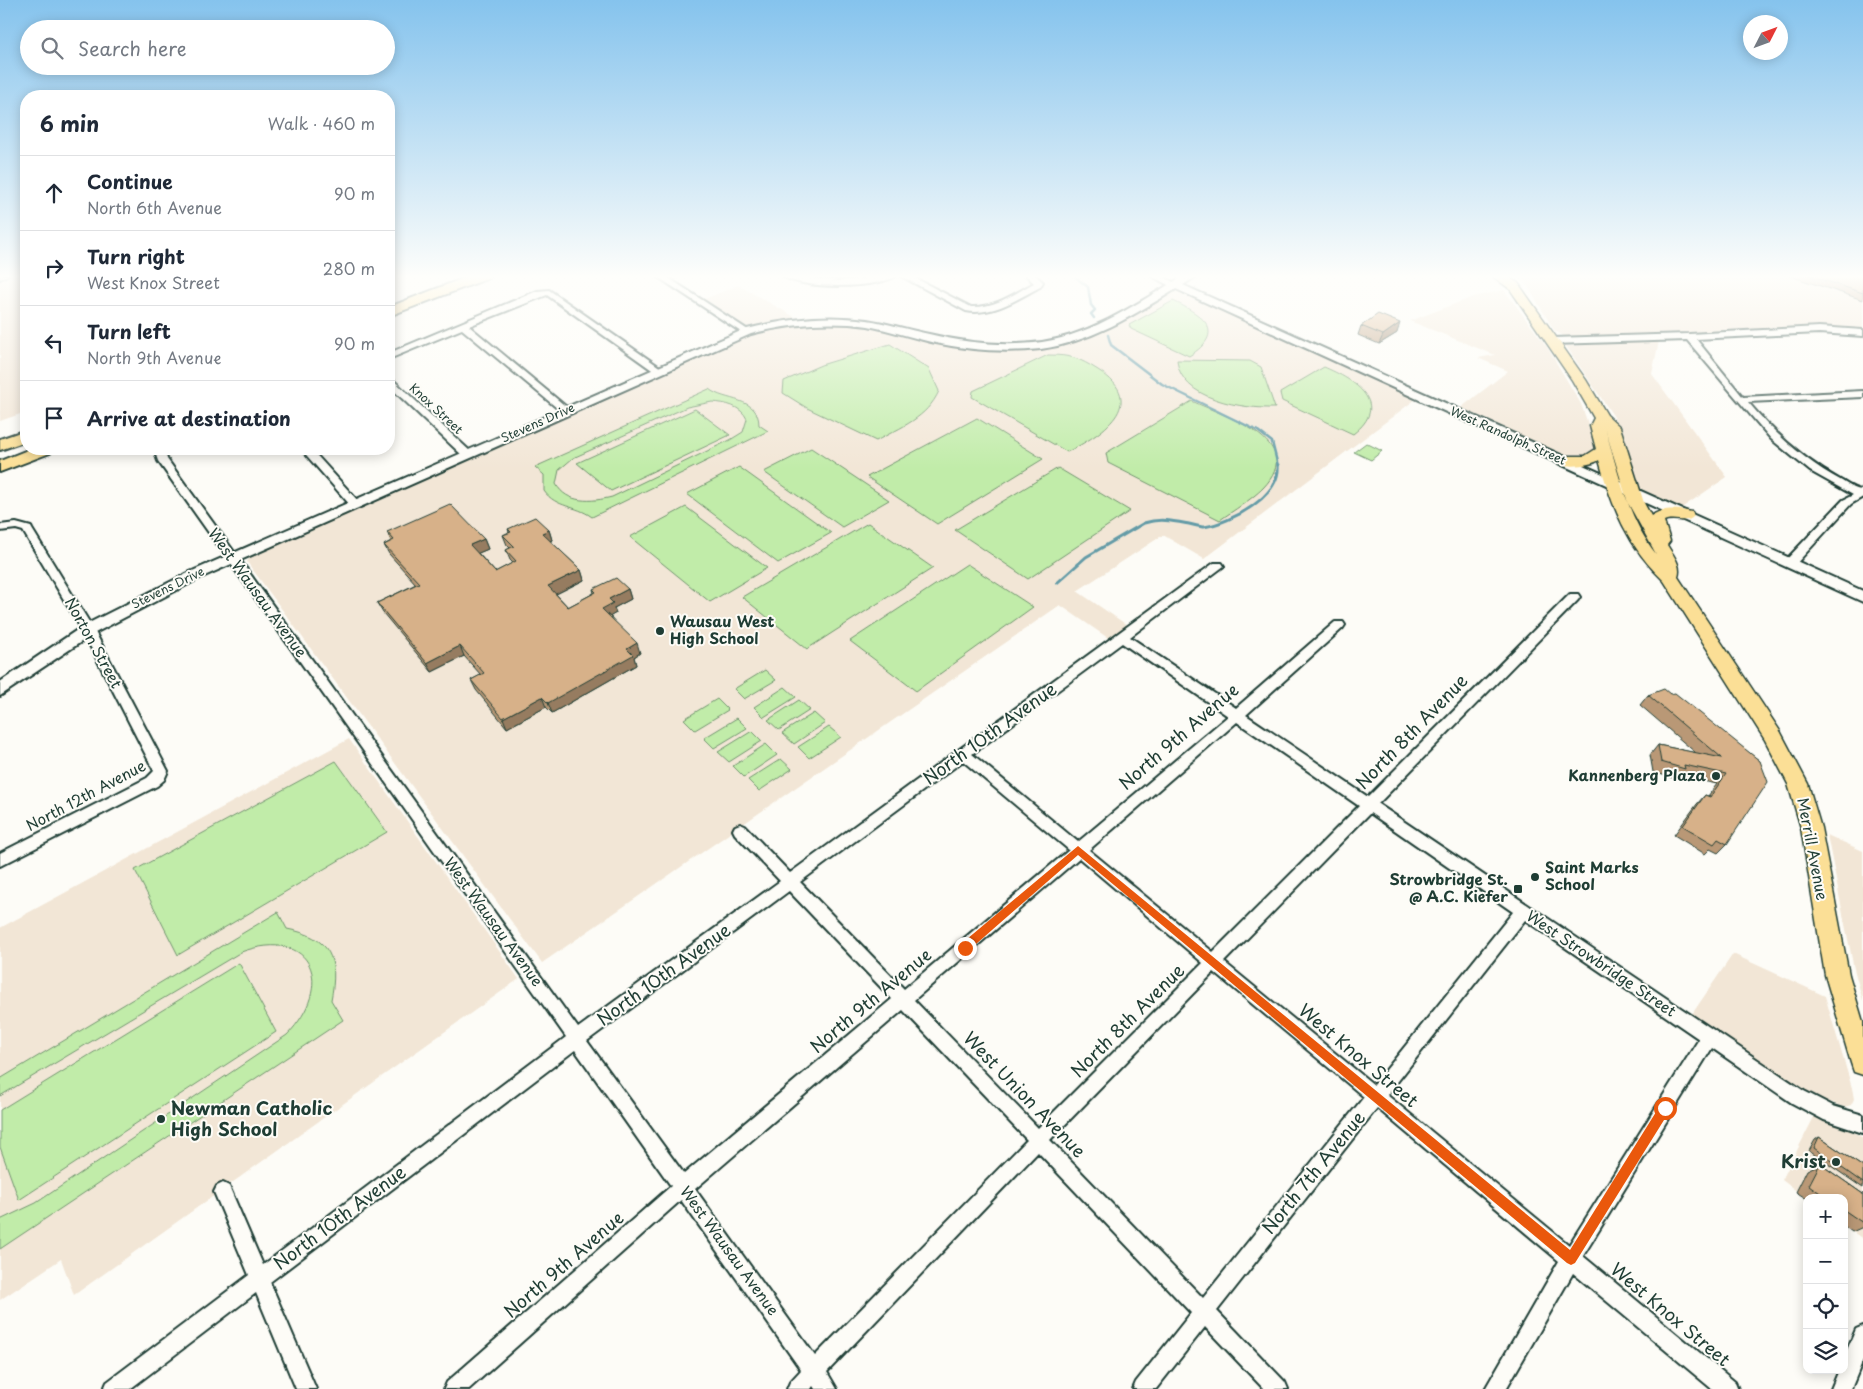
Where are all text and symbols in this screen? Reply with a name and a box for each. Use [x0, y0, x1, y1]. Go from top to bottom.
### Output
north arrow [1743, 15, 1788, 60]
search box [20, 20, 395, 75]
icon: search [38, 34, 66, 62]
text: Search here [78, 34, 187, 62]
text: 6 min [40, 107, 99, 139]
text: Walk · 460 m [268, 111, 375, 135]
text: Continue [87, 167, 173, 195]
icon: ahead [40, 179, 68, 207]
text: 90 m [334, 181, 375, 205]
text: North 6th Avenue [87, 195, 222, 219]
text: Turn right [87, 242, 185, 270]
icon: right [40, 254, 68, 282]
text: 280 m [323, 256, 375, 280]
text: West Knox Street [87, 270, 220, 294]
text: Turn left [87, 317, 171, 345]
icon: left [40, 329, 68, 357]
text: 90 m [334, 331, 375, 355]
text: North 9th Avenue [87, 345, 221, 369]
street label: Knox Street [406, 379, 468, 438]
street label: Stevens Drive [498, 398, 577, 446]
street label: West Randolph Street [1448, 401, 1569, 469]
icon: arrive [40, 404, 68, 432]
text: Arrive at destination [87, 404, 291, 432]
street label: West Wausau Avenue [203, 523, 313, 662]
street label: Stevens Drive [128, 562, 207, 612]
street label: Norton Street [60, 593, 129, 692]
place label: Wausau West High School [670, 609, 774, 649]
marker: Wausau West High School [654, 625, 666, 637]
street label: North 8th Avenue [1349, 667, 1473, 795]
street label: North 10th Avenue [917, 675, 1062, 791]
street label: North 9th Avenue [1112, 676, 1244, 796]
street label: North 12th Avenue [21, 753, 149, 836]
place label: Kannenberg Plaza [1568, 763, 1707, 786]
marker: Kannenberg Plaza [1710, 770, 1722, 782]
street label: Merrill Avenue [1792, 795, 1835, 902]
street label: West Wausau Avenue [439, 852, 549, 991]
place label: Saint Marks School [1545, 855, 1639, 895]
place label: Strowbridge St. @ A.C. Kiefer [1390, 867, 1508, 907]
marker: Saint Marks School [1529, 871, 1541, 883]
marker: Strowbridge St. @ A.C. Kiefer [1512, 883, 1524, 895]
street label: West Strowbridge Street [1522, 904, 1682, 1022]
street label: North 10th Avenue [591, 916, 736, 1032]
route end [954, 937, 977, 960]
street label: North 9th Avenue [803, 941, 937, 1059]
street label: North 8th Avenue [1064, 957, 1190, 1083]
street label: West Knox Street [1293, 997, 1425, 1113]
street label: West Union Avenue [958, 1025, 1093, 1163]
place label: Newman Catholic High School [171, 1094, 332, 1142]
route start [1654, 1097, 1677, 1120]
street label: North 7th Avenue [1255, 1105, 1371, 1239]
marker: Newman Catholic High School [155, 1113, 167, 1125]
place label: Krist [1781, 1147, 1826, 1174]
marker: Krist [1830, 1156, 1842, 1168]
street label: North 10th Avenue [267, 1158, 411, 1276]
street label: West Wausau Avenue [675, 1181, 785, 1320]
map controls [1803, 1194, 1848, 1374]
button: + [1803, 1194, 1848, 1239]
street label: North 9th Avenue [497, 1204, 629, 1324]
button: − [1803, 1239, 1848, 1284]
street label: West Knox Street [1605, 1256, 1737, 1372]
button: locate [1803, 1284, 1848, 1329]
button: layers [1803, 1329, 1848, 1374]

